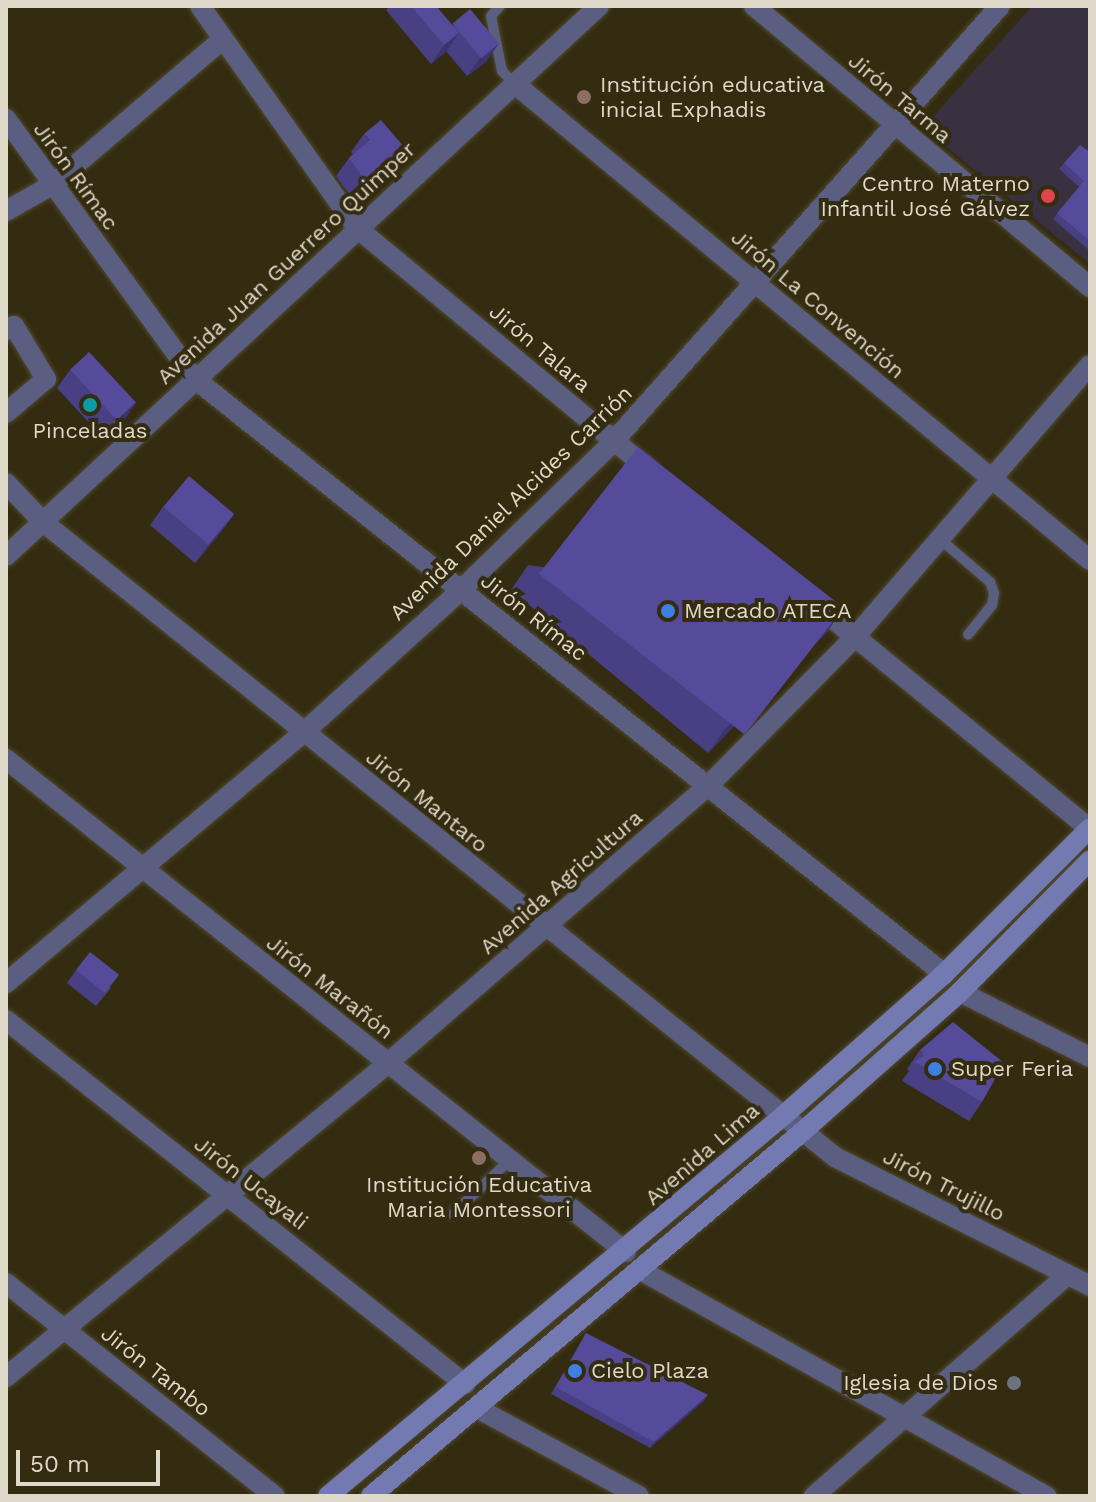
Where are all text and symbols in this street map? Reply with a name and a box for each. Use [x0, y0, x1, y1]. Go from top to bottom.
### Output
street label: Jirón Tarma [843, 47, 957, 149]
place label: Institución educativa inicial Exphadis [600, 71, 825, 122]
marker: Institución educativa inicial Exphadis [575, 88, 593, 106]
street label: Jirón Rímac [28, 117, 124, 235]
street label: Avenida Juan Guerrero Quimper [151, 136, 421, 390]
place label: Centro Materno Infantil José Gálvez [819, 170, 1030, 222]
marker: Centro Materno Infantil José Gálvez [1037, 185, 1059, 207]
street label: Jirón La Convención [726, 224, 910, 384]
street label: Jirón Talara [484, 298, 596, 398]
street label: Avenida Daniel Alcides Carrión [383, 379, 639, 627]
marker: Pinceladas [81, 396, 99, 414]
place label: Pinceladas [33, 418, 147, 444]
street label: Jirón Rímac [476, 567, 592, 667]
place label: Mercado ATECA [684, 598, 852, 624]
marker: Mercado ATECA [659, 602, 677, 620]
street label: Jirón Mantaro [361, 744, 493, 858]
street label: Avenida Agricultura [474, 804, 648, 960]
street label: Jirón Marañón [261, 929, 399, 1045]
place label: Super Feria [951, 1056, 1074, 1082]
marker: Super Feria [926, 1060, 944, 1078]
street label: Avenida Lima [639, 1097, 765, 1211]
street label: Jirón Ucayali [189, 1130, 313, 1236]
street label: Jirón Trujillo [878, 1143, 1010, 1227]
marker: Institución Educativa Maria Montessori [470, 1149, 488, 1167]
place label: Institución Educativa Maria Montessori [366, 1171, 592, 1222]
street label: Jirón Tambo [96, 1320, 216, 1422]
place label: Cielo Plaza [591, 1358, 709, 1384]
marker: Cielo Plaza [566, 1362, 584, 1380]
place label: Iglesia de Dios [843, 1370, 998, 1396]
marker: Iglesia de Dios [1005, 1374, 1023, 1392]
scale bar [20, 1434, 164, 1484]
text: 50 m [30, 1450, 90, 1478]

